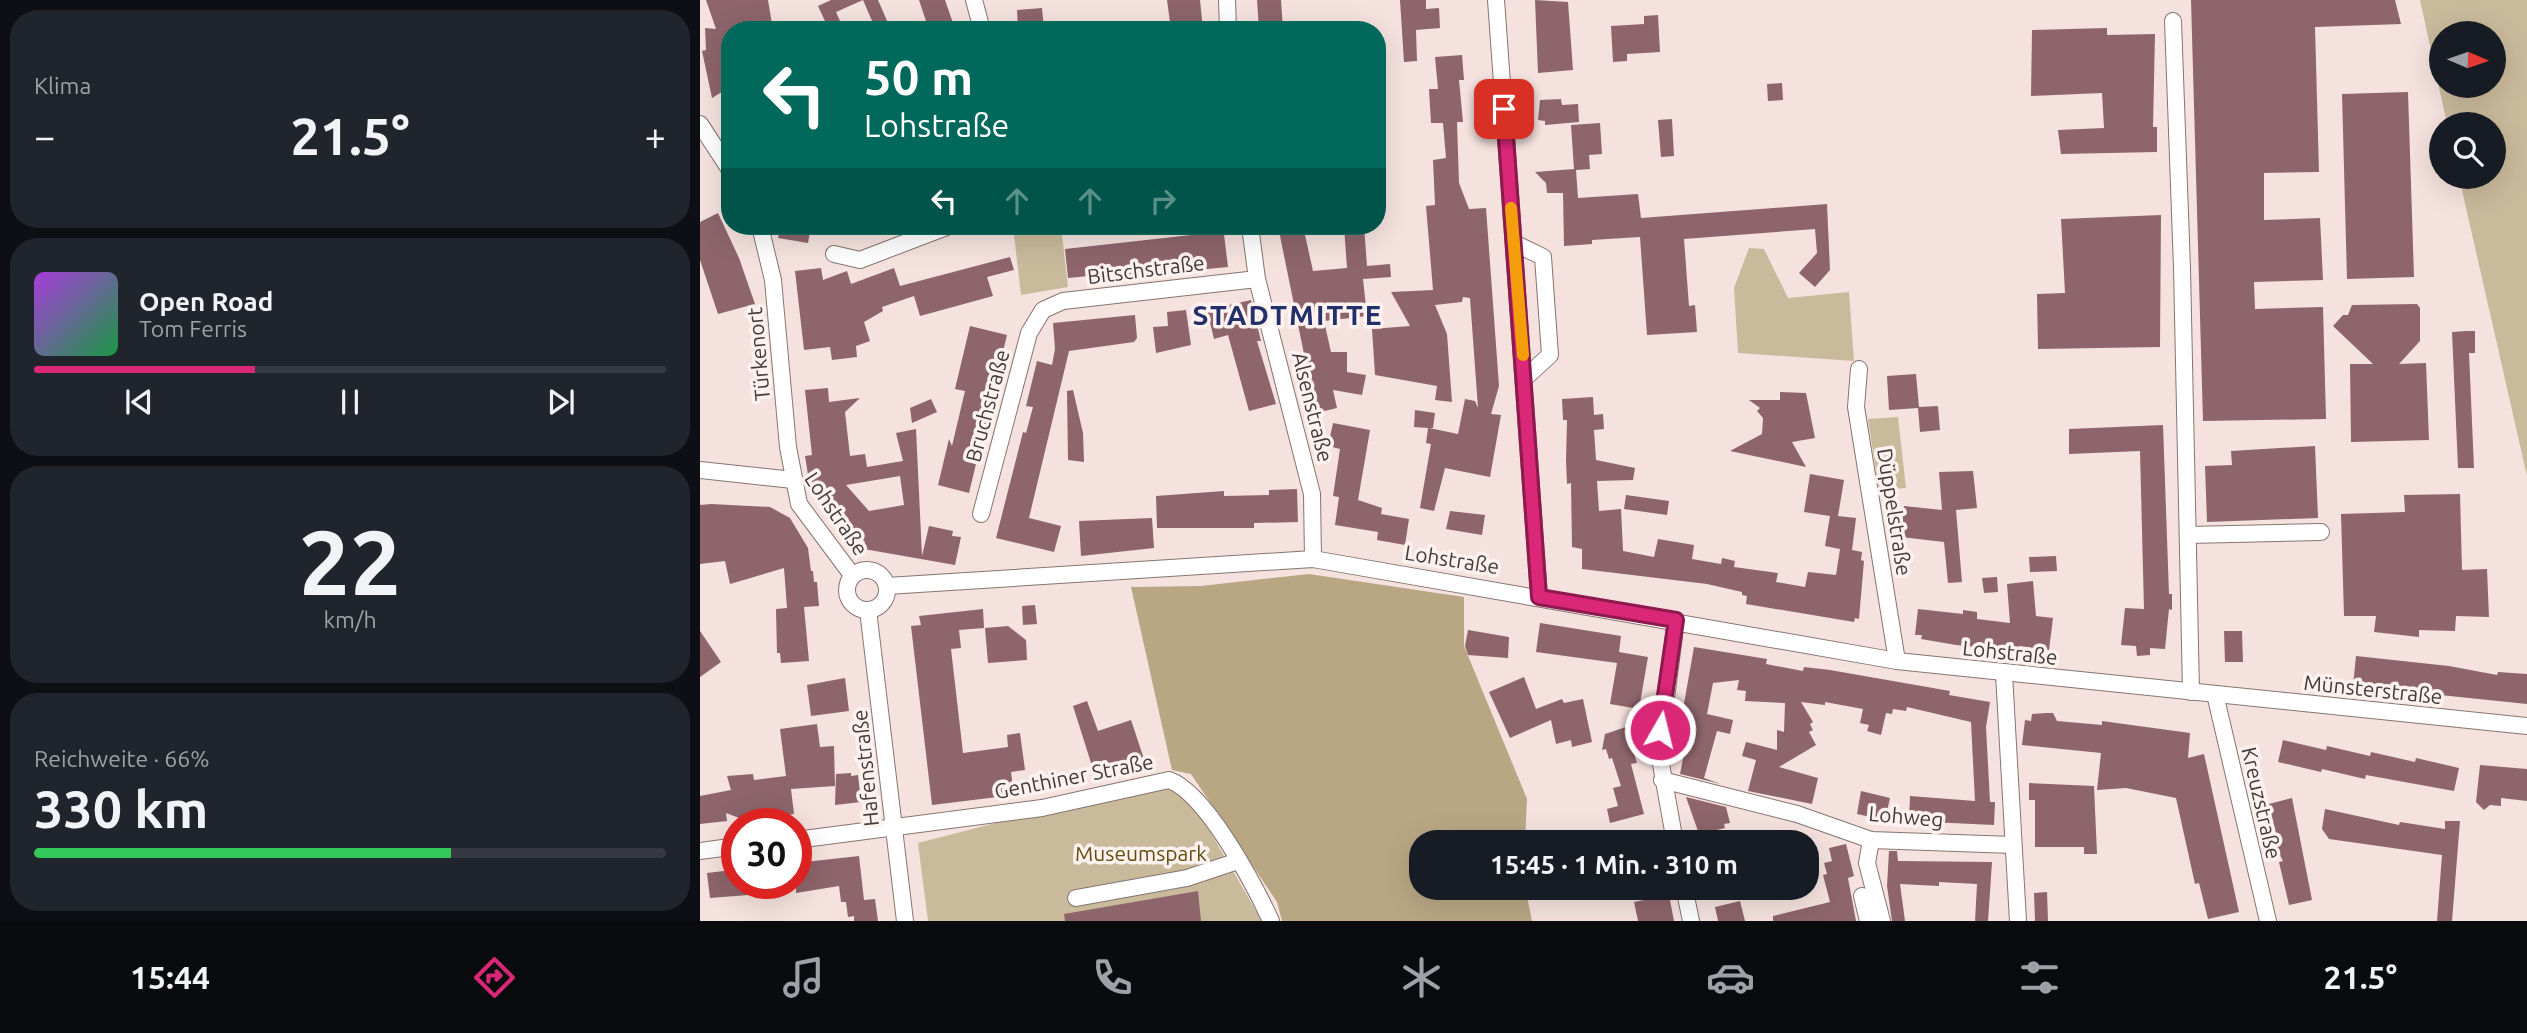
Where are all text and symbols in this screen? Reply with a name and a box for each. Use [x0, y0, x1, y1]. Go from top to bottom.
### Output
north arrow [2429, 21, 2506, 98]
map controls [2429, 21, 2506, 189]
icon: left [749, 49, 840, 140]
text: 50 m [864, 49, 973, 104]
text: Klima [34, 73, 91, 98]
pin [1474, 79, 1534, 139]
icon: arrive [1485, 90, 1523, 128]
text: 21.5° [290, 107, 410, 165]
text: Lohstraße [864, 107, 1009, 143]
button: search [2429, 112, 2506, 189]
text: − [34, 115, 55, 157]
text: + [645, 115, 666, 157]
icon: left [925, 182, 963, 220]
icon: ahead [998, 182, 1036, 220]
icon: ahead [1071, 182, 1109, 220]
icon: right [1144, 182, 1182, 220]
street label: Bitschstraße [1086, 250, 1206, 288]
text: Open Road [139, 287, 273, 316]
district label: STADTMITTE [1193, 299, 1383, 330]
street label: Türkenort [742, 307, 774, 402]
text: Tom Ferris [139, 316, 247, 341]
street label: Bruchstraße [961, 347, 1014, 465]
street label: Alsenstraße [1288, 349, 1338, 464]
icon: previous [120, 383, 158, 421]
icon: pause [331, 383, 369, 421]
icon: next [542, 383, 580, 421]
street label: Düppelstraße [1873, 446, 1917, 577]
street label: Lohstraße [800, 467, 873, 560]
text: 22 [299, 510, 401, 612]
street label: Lohstraße [1403, 540, 1501, 578]
text: km/h [323, 607, 377, 632]
street label: Lohstraße [1961, 635, 2059, 669]
street label: Münsterstraße [2302, 670, 2444, 708]
position arrow [1623, 693, 1697, 767]
street label: Hafenstraße [847, 708, 883, 828]
street label: Kreuzstraße [2237, 744, 2287, 861]
text: Reichweite · 66% [34, 746, 210, 771]
street label: Genthiner Straße [992, 749, 1155, 803]
text: 330 km [34, 780, 208, 838]
street label: Lohweg [1868, 801, 1944, 831]
speed limit sign: 30 [721, 808, 812, 899]
park label: Museumspark [1075, 841, 1207, 865]
text: 15:45 · 1 Min. · 310 m [1490, 850, 1738, 879]
icon: directions [470, 953, 519, 1002]
icon: music [779, 953, 828, 1002]
icon: phone [1088, 953, 1137, 1002]
icon: climate [1397, 953, 1446, 1002]
icon: car [1706, 953, 1755, 1002]
icon: filters [2015, 953, 2064, 1002]
text: 15:44 [130, 959, 210, 995]
text: 21.5° [2324, 959, 2397, 995]

